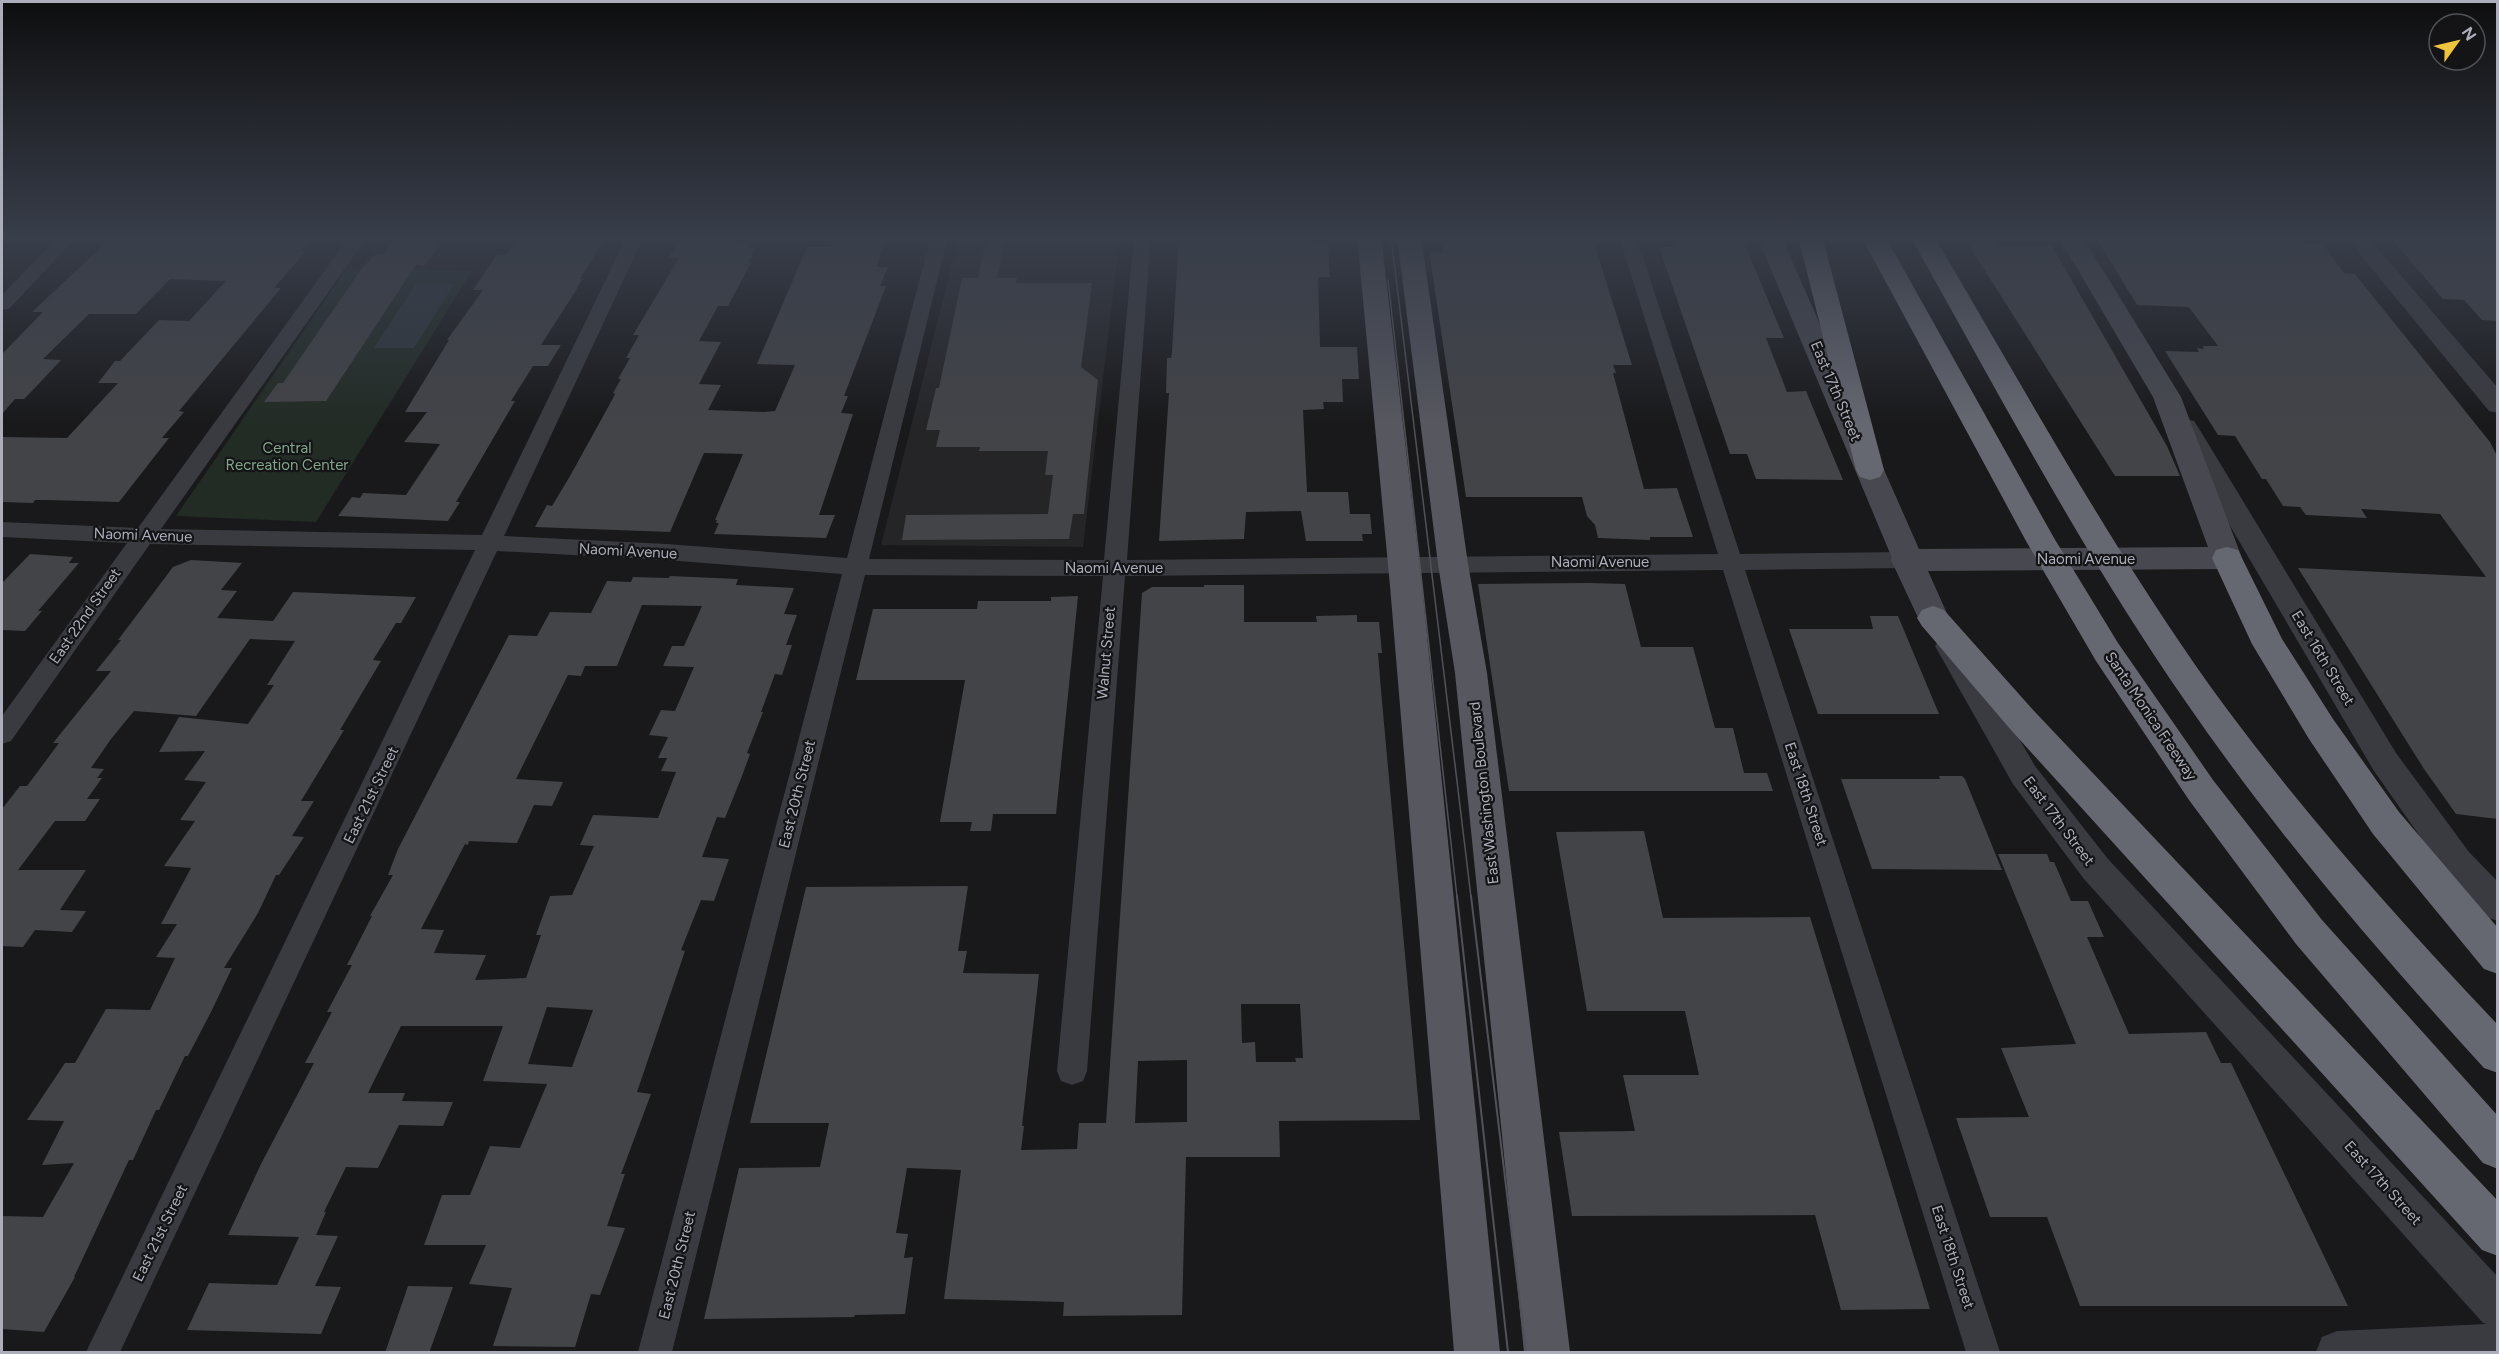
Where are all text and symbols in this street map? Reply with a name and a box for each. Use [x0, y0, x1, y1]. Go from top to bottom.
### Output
north arrow [2427, 12, 2487, 72]
text: N [2458, 23, 2480, 44]
street label: East 17th Street [1807, 338, 1865, 444]
park label: Central Recreation Center [226, 439, 348, 474]
street label: Naomi Avenue [93, 524, 193, 546]
street label: Naomi Avenue [578, 539, 678, 563]
street label: Naomi Avenue [2037, 550, 2135, 568]
street label: Naomi Avenue [1551, 553, 1649, 571]
street label: Naomi Avenue [1065, 559, 1163, 577]
street label: East 22nd Street [45, 564, 125, 667]
street label: Walnut Street [1093, 606, 1119, 700]
street label: East 16th Street [2288, 607, 2359, 709]
street label: Santa Monica Freeway [2101, 648, 2201, 784]
street label: East Washington Boulevard [1465, 701, 1503, 885]
street label: East 20th Street [775, 738, 819, 850]
street label: East 18th Street [1781, 740, 1831, 848]
street label: East 21st Street [340, 743, 402, 847]
street label: East 17th Street [2020, 773, 2099, 869]
street label: East 17th Street [2341, 1137, 2426, 1229]
street label: East 21st Street [129, 1181, 191, 1285]
street label: East 18th Street [1928, 1203, 1978, 1311]
street label: East 20th Street [655, 1209, 699, 1321]

